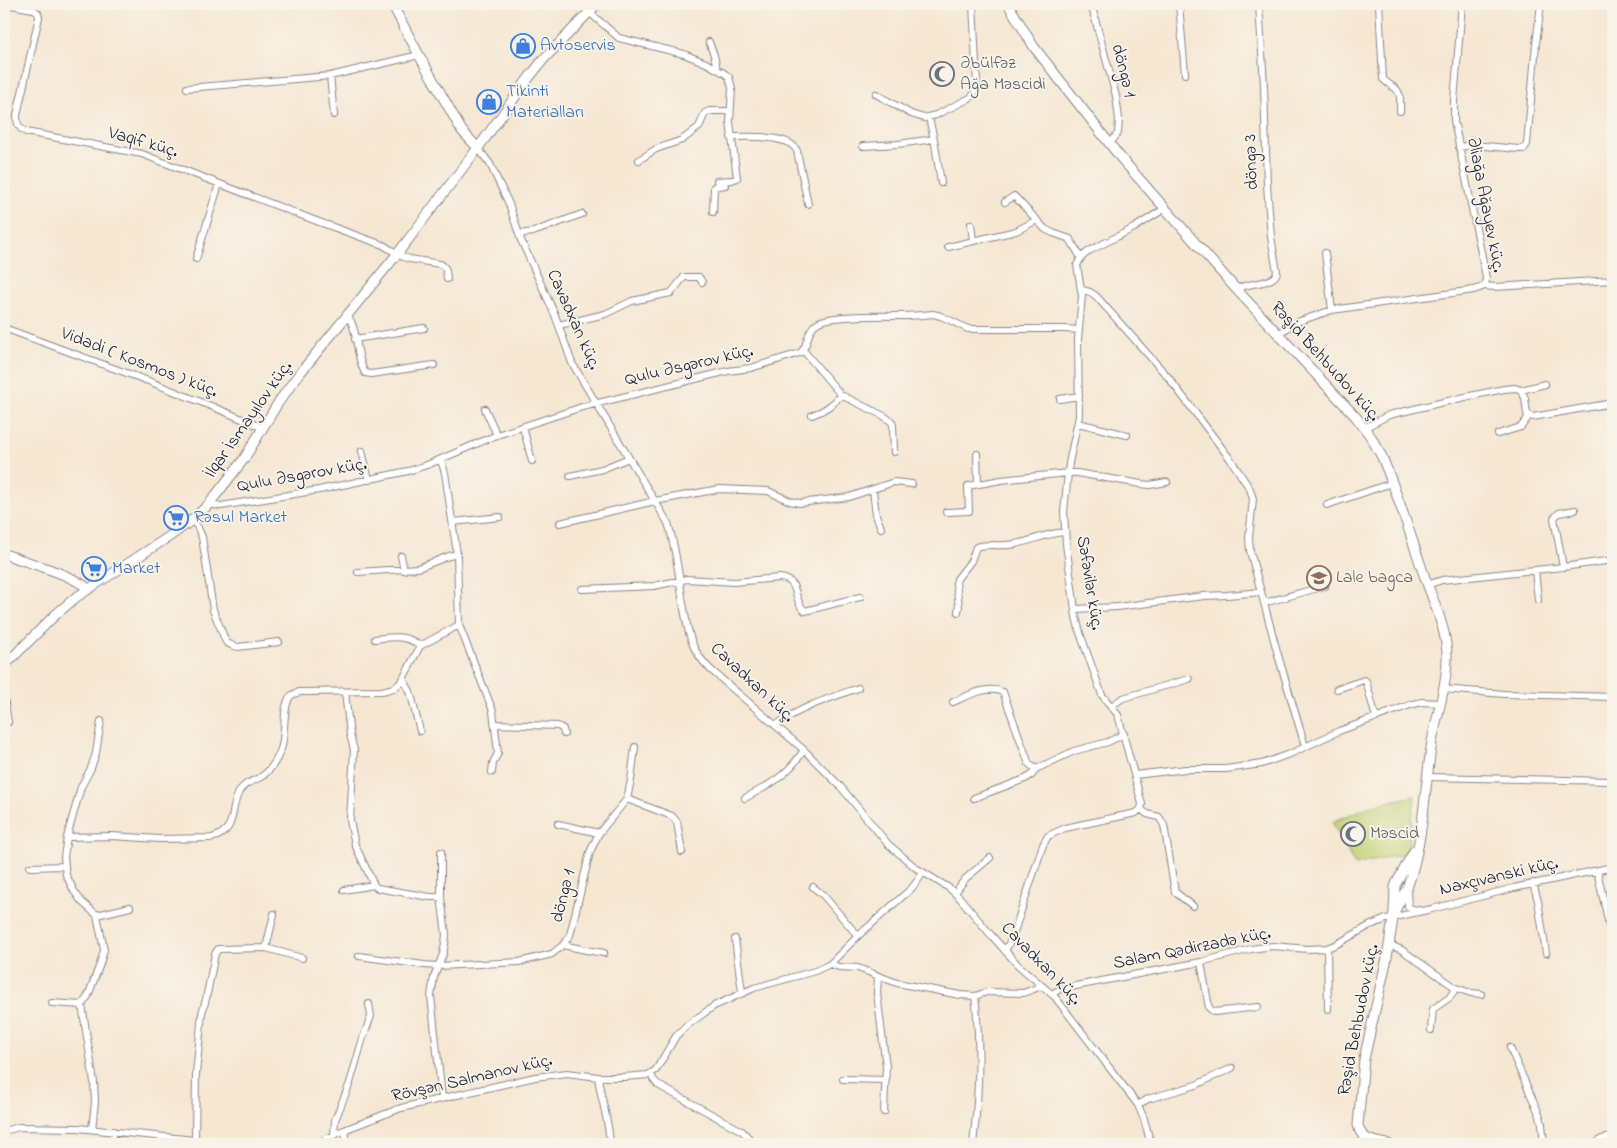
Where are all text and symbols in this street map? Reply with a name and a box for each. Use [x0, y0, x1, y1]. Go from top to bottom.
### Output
shop icon: Avtoservis [510, 33, 536, 59]
place label: Avtoservis [540, 33, 616, 59]
street label: döngə 1 [1103, 41, 1142, 101]
place label: Əbülfəz Ağa Məscidi [960, 51, 1046, 99]
mosque icon: Əbülfəz Ağa Məscidi [929, 61, 955, 87]
place label: Tikinti Materialları [506, 79, 584, 126]
shop icon: Tikinti Materialları [476, 89, 502, 115]
street label: Vaqif küç. [104, 120, 181, 165]
street label: döngə 3 [1238, 133, 1267, 190]
street label: Əliağa Ağayev küç. [1458, 135, 1511, 275]
street label: Cavadxan küç. [539, 266, 607, 375]
street label: Rəşid Behbudov küç. [1264, 296, 1386, 428]
street label: Vidadi ( Kosmos ) küç. [56, 321, 222, 405]
street label: Qulu Əsgərov küç. [622, 339, 756, 394]
street label: İlqar İsmayılov küç. [199, 356, 300, 484]
street label: Qulu Əsgərov küç. [235, 452, 369, 501]
supermarket icon: Rəsul Market [163, 505, 189, 531]
place label: Rəsul Market [194, 505, 287, 531]
street label: Səfəvilər küç. [1069, 534, 1109, 632]
supermarket icon: Market [81, 556, 107, 582]
place label: Market [112, 556, 160, 582]
school or university icon: Lale bagca [1306, 565, 1332, 591]
place label: Lale bagca [1336, 565, 1413, 592]
street label: Cavadxan küç. [704, 637, 800, 729]
mosque icon: Məscid [1340, 821, 1366, 847]
place label: Məscid [1370, 821, 1419, 847]
street label: Naxçıvanski küç. [1437, 851, 1561, 903]
street label: döngə 1 [545, 866, 584, 926]
street label: Cavadxan küç. [994, 916, 1088, 1012]
street label: Salam Qədirzadə küç. [1111, 921, 1273, 977]
street label: Rəşid Behbudov küç. [1332, 942, 1386, 1098]
street label: Rövşən Salmanov küç. [389, 1048, 555, 1110]

